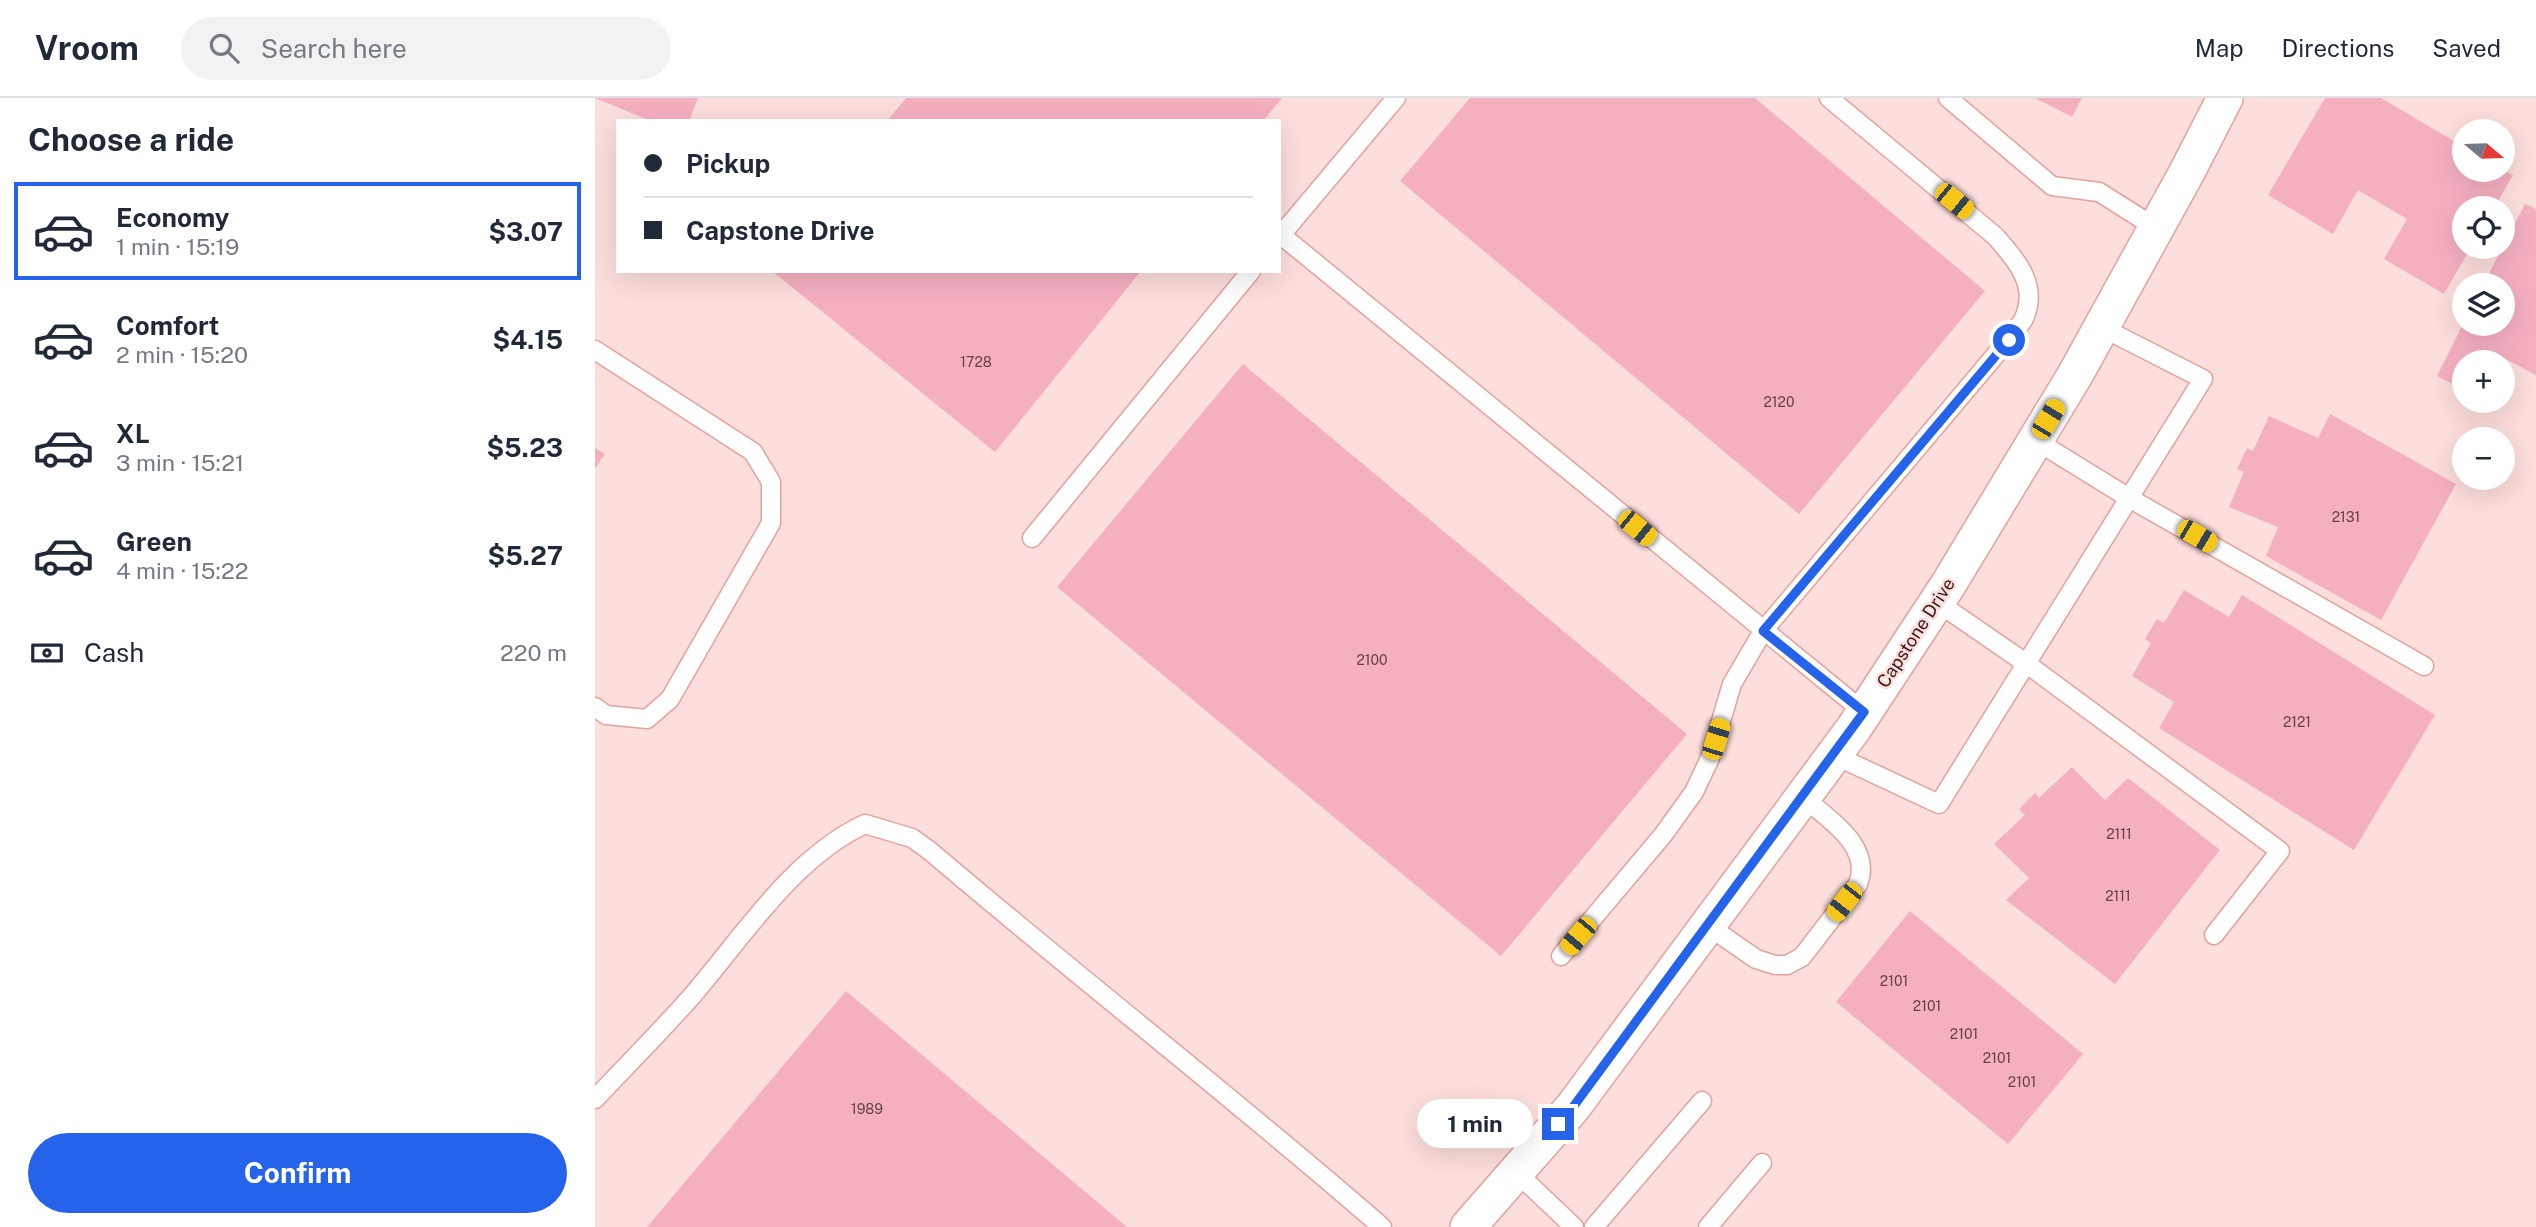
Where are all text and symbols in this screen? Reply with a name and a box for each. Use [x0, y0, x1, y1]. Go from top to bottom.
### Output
search box [181, 17, 671, 80]
text: Vroom [35, 29, 139, 67]
icon: search [205, 29, 243, 67]
text: Search here [261, 33, 407, 64]
text: Map [2195, 34, 2244, 62]
text: Directions [2282, 34, 2394, 62]
text: Saved [2432, 34, 2501, 62]
north arrow [2452, 119, 2515, 182]
map controls [2452, 119, 2515, 490]
text: Choose a ride [28, 121, 234, 158]
text: Pickup [686, 148, 770, 179]
car [1932, 180, 1977, 222]
button: locate [2452, 196, 2515, 259]
icon: car [32, 200, 95, 263]
text: Economy [116, 202, 229, 233]
text: Capstone Drive [686, 215, 874, 246]
text: $3.07 [488, 216, 563, 247]
text: 1 min · 15:19 [116, 233, 239, 260]
button: layers [2452, 273, 2515, 336]
icon: car [32, 308, 95, 371]
text: Comfort [116, 310, 219, 341]
text: $4.15 [493, 324, 563, 355]
route start [1993, 324, 2025, 356]
text: 2 min · 15:20 [116, 341, 248, 368]
button: + [2452, 350, 2515, 413]
house number: 1728 [960, 354, 992, 370]
house number: 2120 [1764, 394, 1794, 410]
car [2029, 396, 2068, 442]
icon: car [32, 416, 95, 479]
text: XL [116, 418, 150, 449]
button: − [2452, 427, 2515, 490]
text: $5.23 [486, 432, 563, 463]
text: 3 min · 15:21 [116, 449, 244, 476]
car [1615, 507, 1660, 549]
house number: 2131 [2332, 509, 2360, 525]
car [2174, 516, 2221, 556]
icon: car [32, 524, 95, 587]
text: Green [116, 526, 192, 557]
text: $5.27 [487, 540, 563, 571]
text: 4 min · 15:22 [116, 557, 249, 584]
street label: Capstone Drive [1872, 574, 1959, 692]
icon: cash [28, 634, 66, 672]
text: Cash [84, 637, 144, 668]
text: 220 m [500, 639, 567, 666]
house number: 2100 [1356, 652, 1388, 668]
house number: 2121 [2283, 714, 2311, 730]
car [1700, 716, 1733, 762]
house number: 2111 [2106, 826, 2132, 842]
car [1823, 879, 1866, 925]
house number: 2111 [2105, 888, 2131, 904]
car [1557, 913, 1600, 959]
house number: 2101 [1880, 973, 1908, 989]
house number: 2101 [1913, 998, 1941, 1014]
house number: 2101 [1950, 1026, 1978, 1042]
house number: 2101 [1983, 1050, 2011, 1066]
house number: 2101 [2008, 1074, 2036, 1090]
callout: 1 min [1418, 1100, 1534, 1148]
house number: 1989 [851, 1101, 883, 1117]
route end [1542, 1108, 1574, 1140]
text: 1 min [1447, 1110, 1503, 1137]
button: Confirm [28, 1133, 567, 1213]

